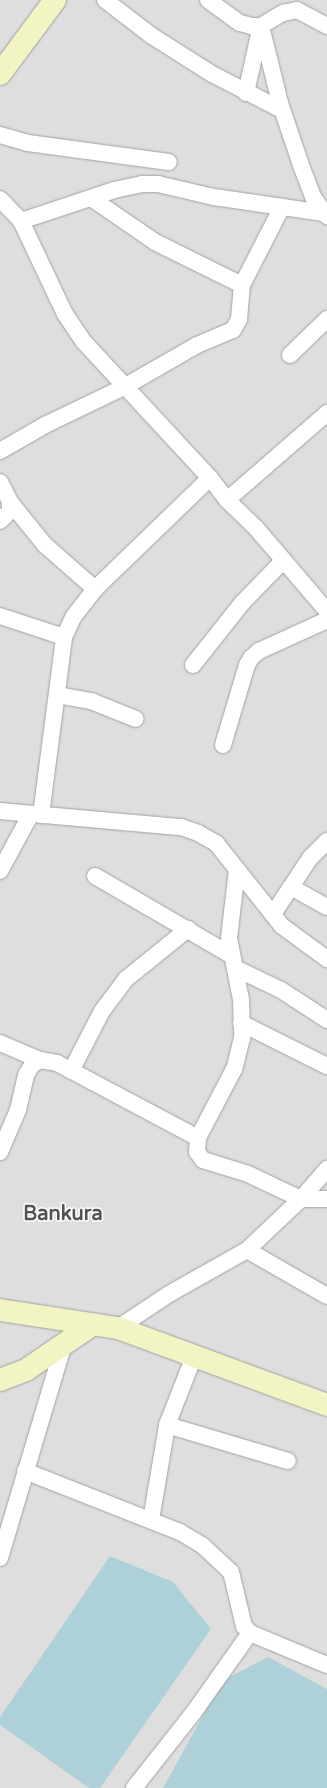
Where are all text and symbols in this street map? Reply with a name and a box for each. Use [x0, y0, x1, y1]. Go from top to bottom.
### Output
district label: Bankura [23, 1202, 103, 1226]

